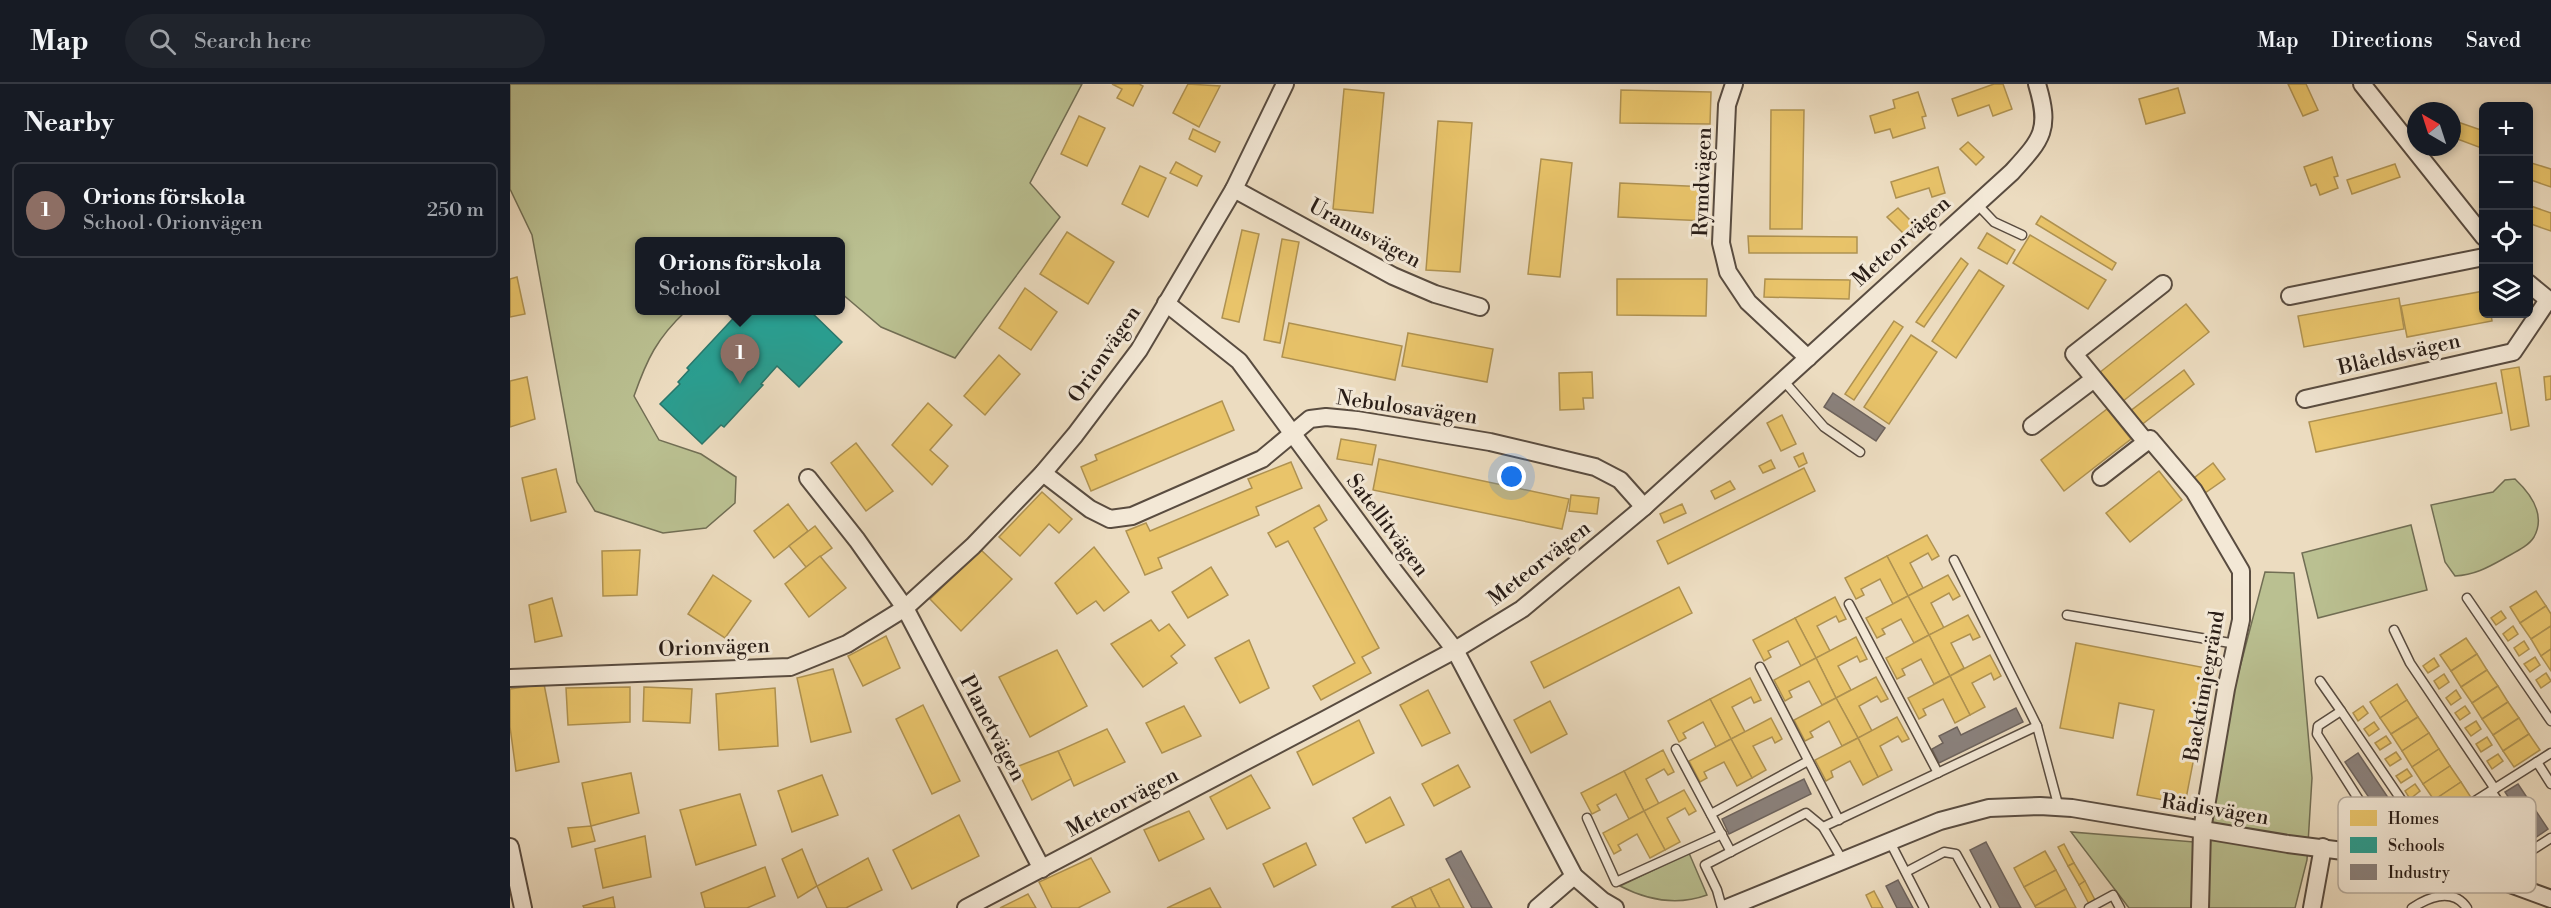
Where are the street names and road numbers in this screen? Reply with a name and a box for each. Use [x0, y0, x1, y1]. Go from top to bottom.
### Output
street label: Rymdvägen [1688, 126, 1718, 237]
street label: Meteorvägen [1847, 190, 1957, 293]
street label: Uranusvägen [1304, 193, 1426, 275]
street label: Orionvägen [1063, 301, 1147, 408]
street label: Blåeldsvägen [2335, 328, 2463, 382]
street label: Nebulosavägen [1335, 385, 1480, 431]
street label: Satellitvägen [1340, 469, 1435, 582]
street label: Meteorvägen [1483, 515, 1597, 612]
street label: Backtimjegränd [2179, 609, 2231, 765]
street label: Orionvägen [658, 633, 771, 663]
street label: Planetvägen [953, 671, 1031, 786]
street label: Meteorvägen [1062, 762, 1184, 843]
street label: Rädisvägen [2159, 789, 2271, 831]

